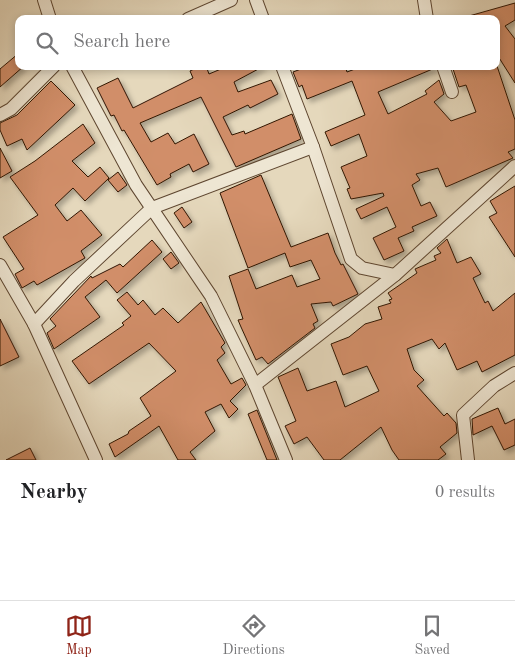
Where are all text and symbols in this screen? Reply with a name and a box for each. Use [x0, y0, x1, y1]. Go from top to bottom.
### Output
search box [15, 15, 500, 70]
icon: search [33, 29, 61, 57]
text: Search here [73, 33, 170, 52]
text: Nearby [20, 482, 88, 503]
text: 0 results [435, 485, 495, 501]
tab: Map [65, 612, 93, 659]
tab: Directions [223, 612, 285, 659]
tab: Saved [414, 612, 450, 659]

